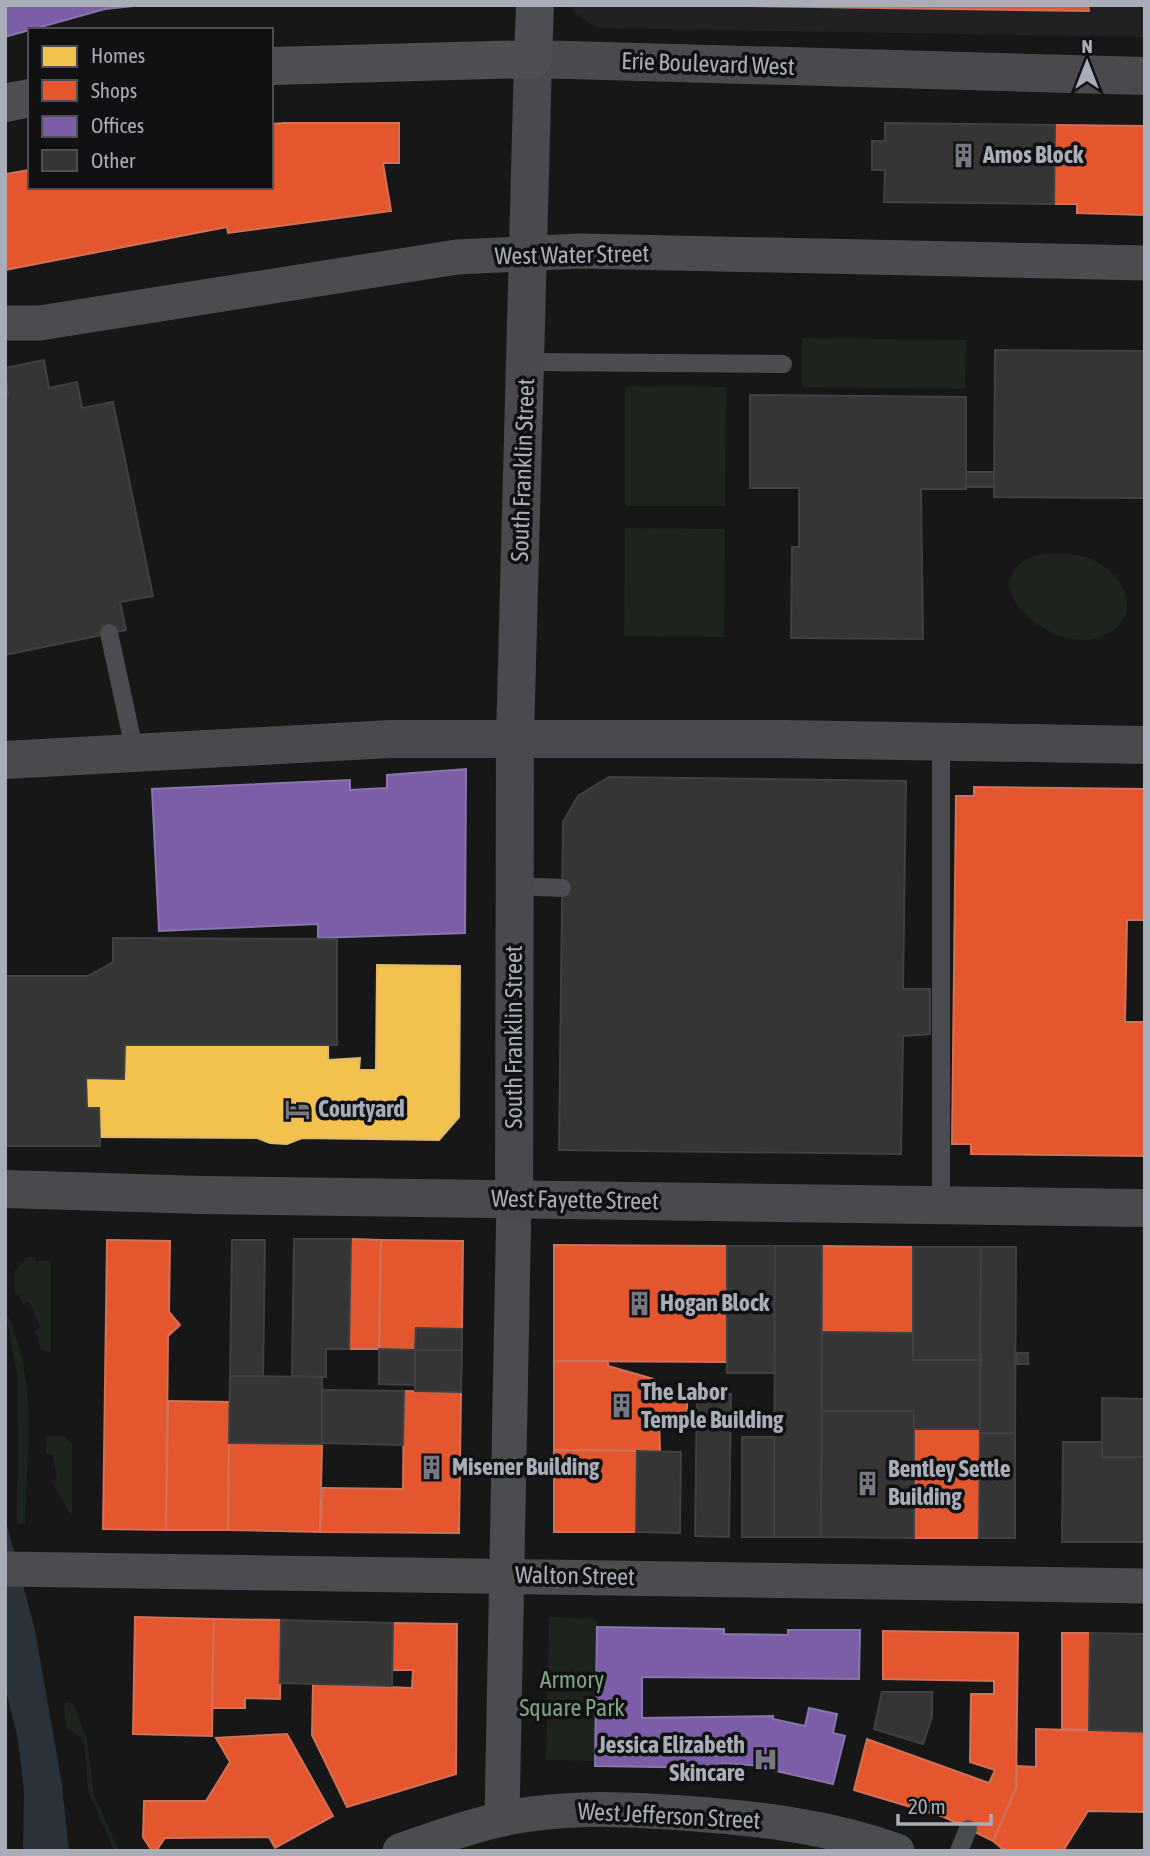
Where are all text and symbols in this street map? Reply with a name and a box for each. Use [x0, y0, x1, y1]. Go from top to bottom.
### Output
legend [28, 28, 273, 189]
north arrow [1052, 28, 1122, 98]
text: N [1081, 35, 1093, 57]
text: Homes [91, 43, 145, 67]
street label: Erie Boulevard West [621, 47, 795, 80]
text: Shops [91, 78, 137, 102]
text: Offices [91, 113, 144, 137]
building icon: Amos Block [949, 141, 977, 169]
place label: Amos Block [982, 141, 1084, 168]
text: Other [91, 148, 136, 172]
street label: West Water Street [494, 240, 650, 269]
street label: South Franklin Street [506, 378, 539, 562]
street label: South Franklin Street [500, 945, 527, 1129]
hotel icon: Courtyard [284, 1095, 312, 1123]
place label: Courtyard [318, 1095, 405, 1122]
street label: West Fayette Street [491, 1185, 659, 1214]
building icon: Hogan Block [626, 1289, 654, 1317]
place label: Hogan Block [660, 1289, 770, 1316]
place label: The Labor Temple Building [641, 1378, 784, 1433]
building icon: The Labor Temple Building [607, 1392, 635, 1420]
building icon: Misener Building [418, 1453, 446, 1481]
place label: Misener Building [452, 1453, 600, 1480]
place label: Bentley Settle Building [888, 1455, 1011, 1510]
building icon: Bentley Settle Building [854, 1469, 882, 1497]
street label: Walton Street [515, 1561, 635, 1590]
park label: Armory Square Park [519, 1666, 625, 1721]
place label: Jessica Elizabeth Skincare [597, 1731, 745, 1786]
hospital icon: Jessica Elizabeth Skincare [751, 1745, 779, 1773]
scale bar [898, 1783, 991, 1827]
text: 20 m [908, 1794, 946, 1818]
street label: West Jefferson Street [577, 1797, 761, 1834]

